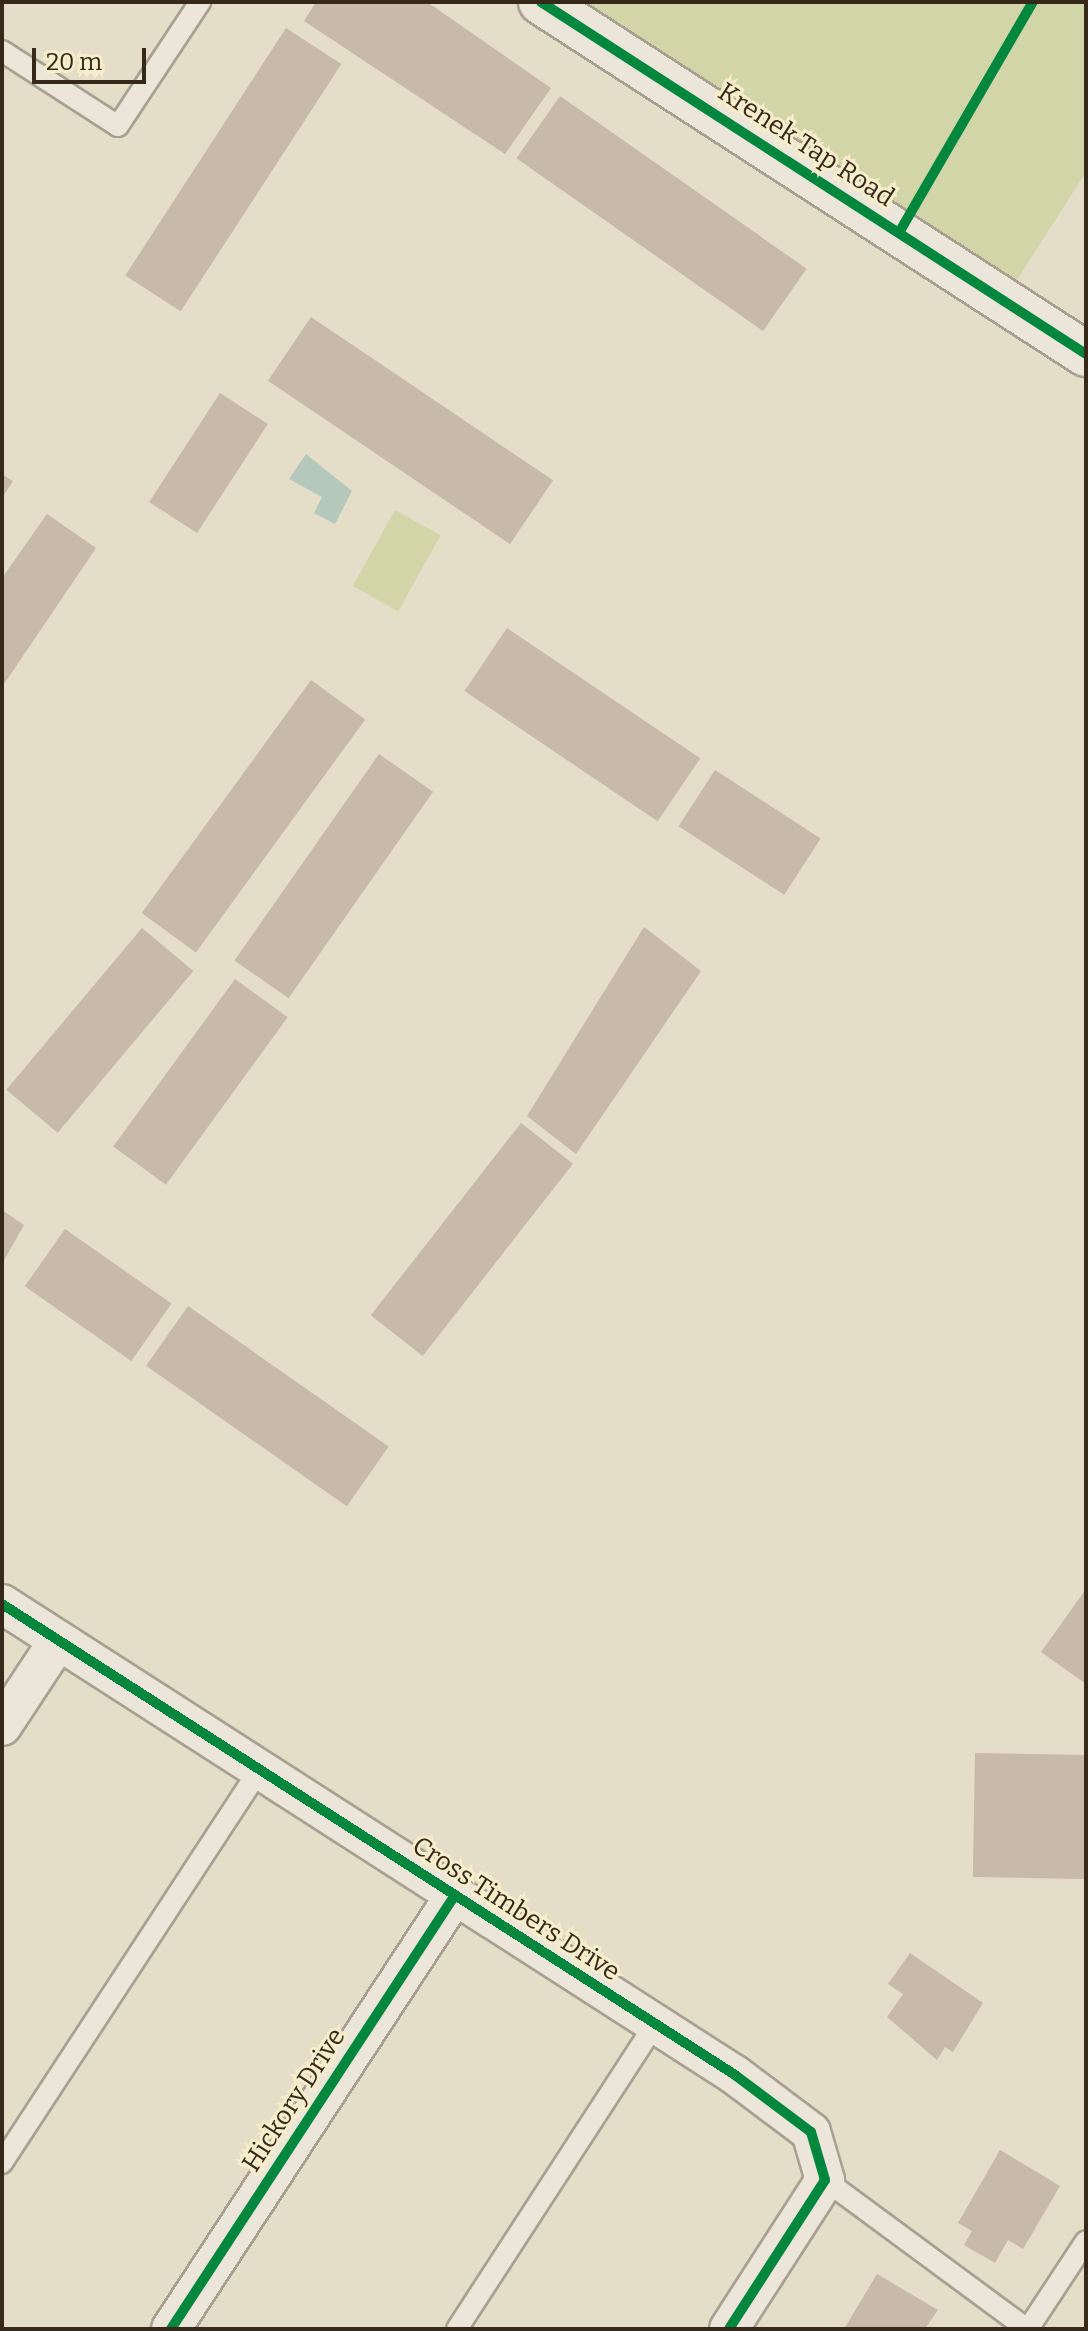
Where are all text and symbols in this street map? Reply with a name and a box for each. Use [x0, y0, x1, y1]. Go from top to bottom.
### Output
scale bar [36, 32, 150, 82]
text: 20 m [46, 48, 102, 76]
street label: Krenek Tap Road [712, 76, 900, 214]
street label: Cross Timbers Drive [406, 1830, 626, 1988]
street label: Hickory Drive [236, 2022, 352, 2178]

